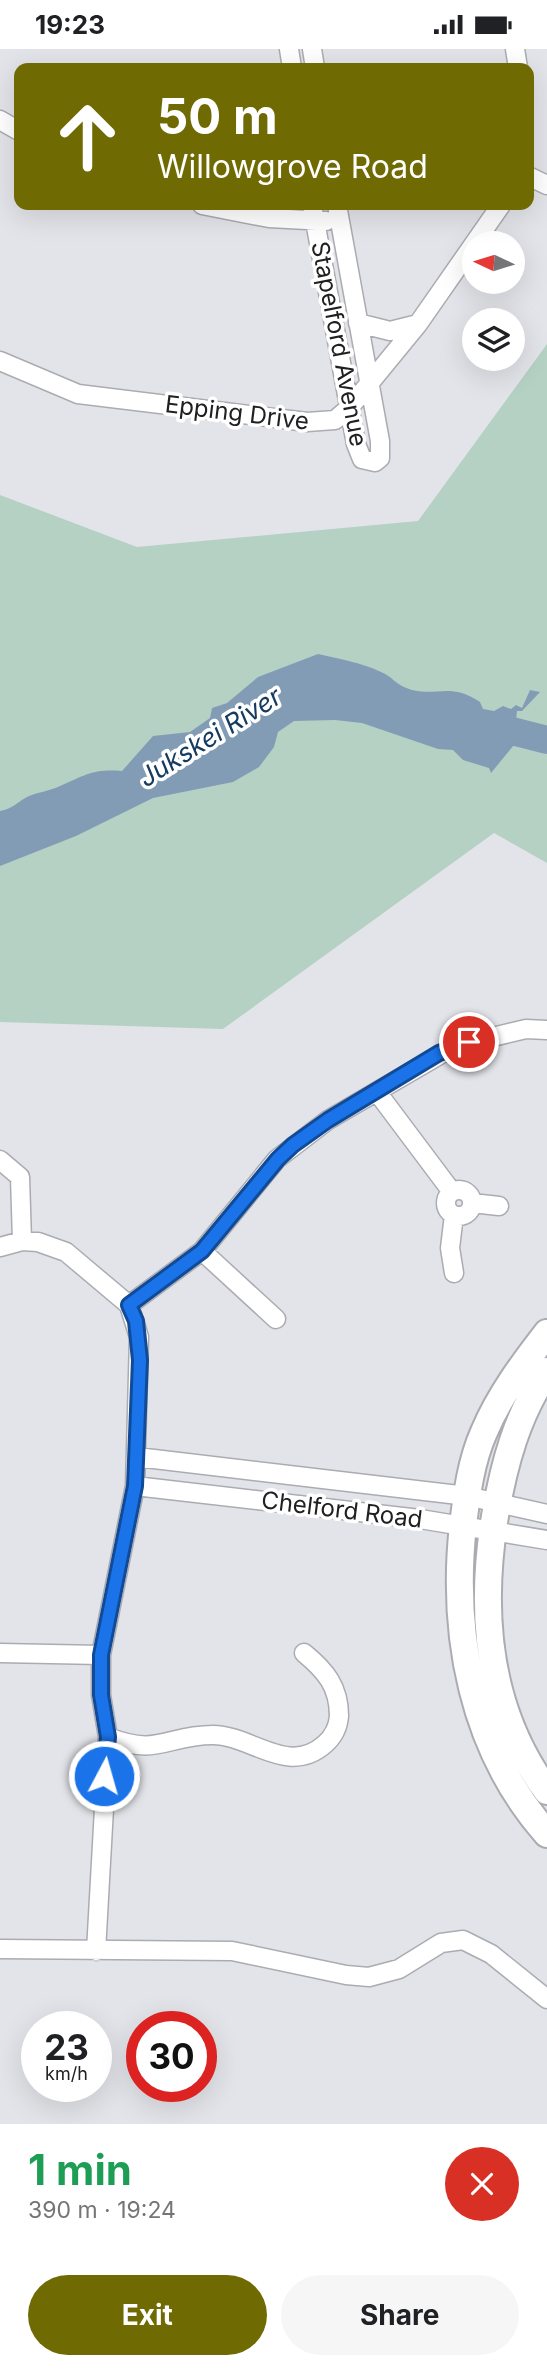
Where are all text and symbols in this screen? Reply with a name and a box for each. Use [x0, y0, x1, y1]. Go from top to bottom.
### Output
text: 19:23 [35, 9, 105, 40]
text: 50 m [157, 87, 278, 146]
icon: ahead [42, 91, 133, 182]
text: Willowgrove Road [157, 147, 428, 186]
north arrow [462, 231, 525, 294]
map controls [462, 231, 525, 371]
street label: Stapelford Avenue [305, 239, 374, 449]
button: layers [462, 308, 525, 371]
street label: Epping Drive [163, 389, 311, 436]
water label: Jukskei River [133, 680, 288, 793]
pin [439, 1012, 499, 1072]
icon: arrive [450, 1023, 488, 1061]
street label: Chelford Road [260, 1485, 424, 1534]
position arrow [67, 1739, 141, 1813]
speed limit sign: 30 [126, 2011, 217, 2102]
text: 23 [44, 2026, 89, 2068]
text: km/h [45, 2063, 88, 2084]
text: 1 min [28, 2144, 132, 2195]
button: close [445, 2147, 519, 2221]
text: 390 m · 19:24 [28, 2196, 176, 2224]
button: Exit [28, 2275, 267, 2355]
button: Share [281, 2275, 519, 2355]

